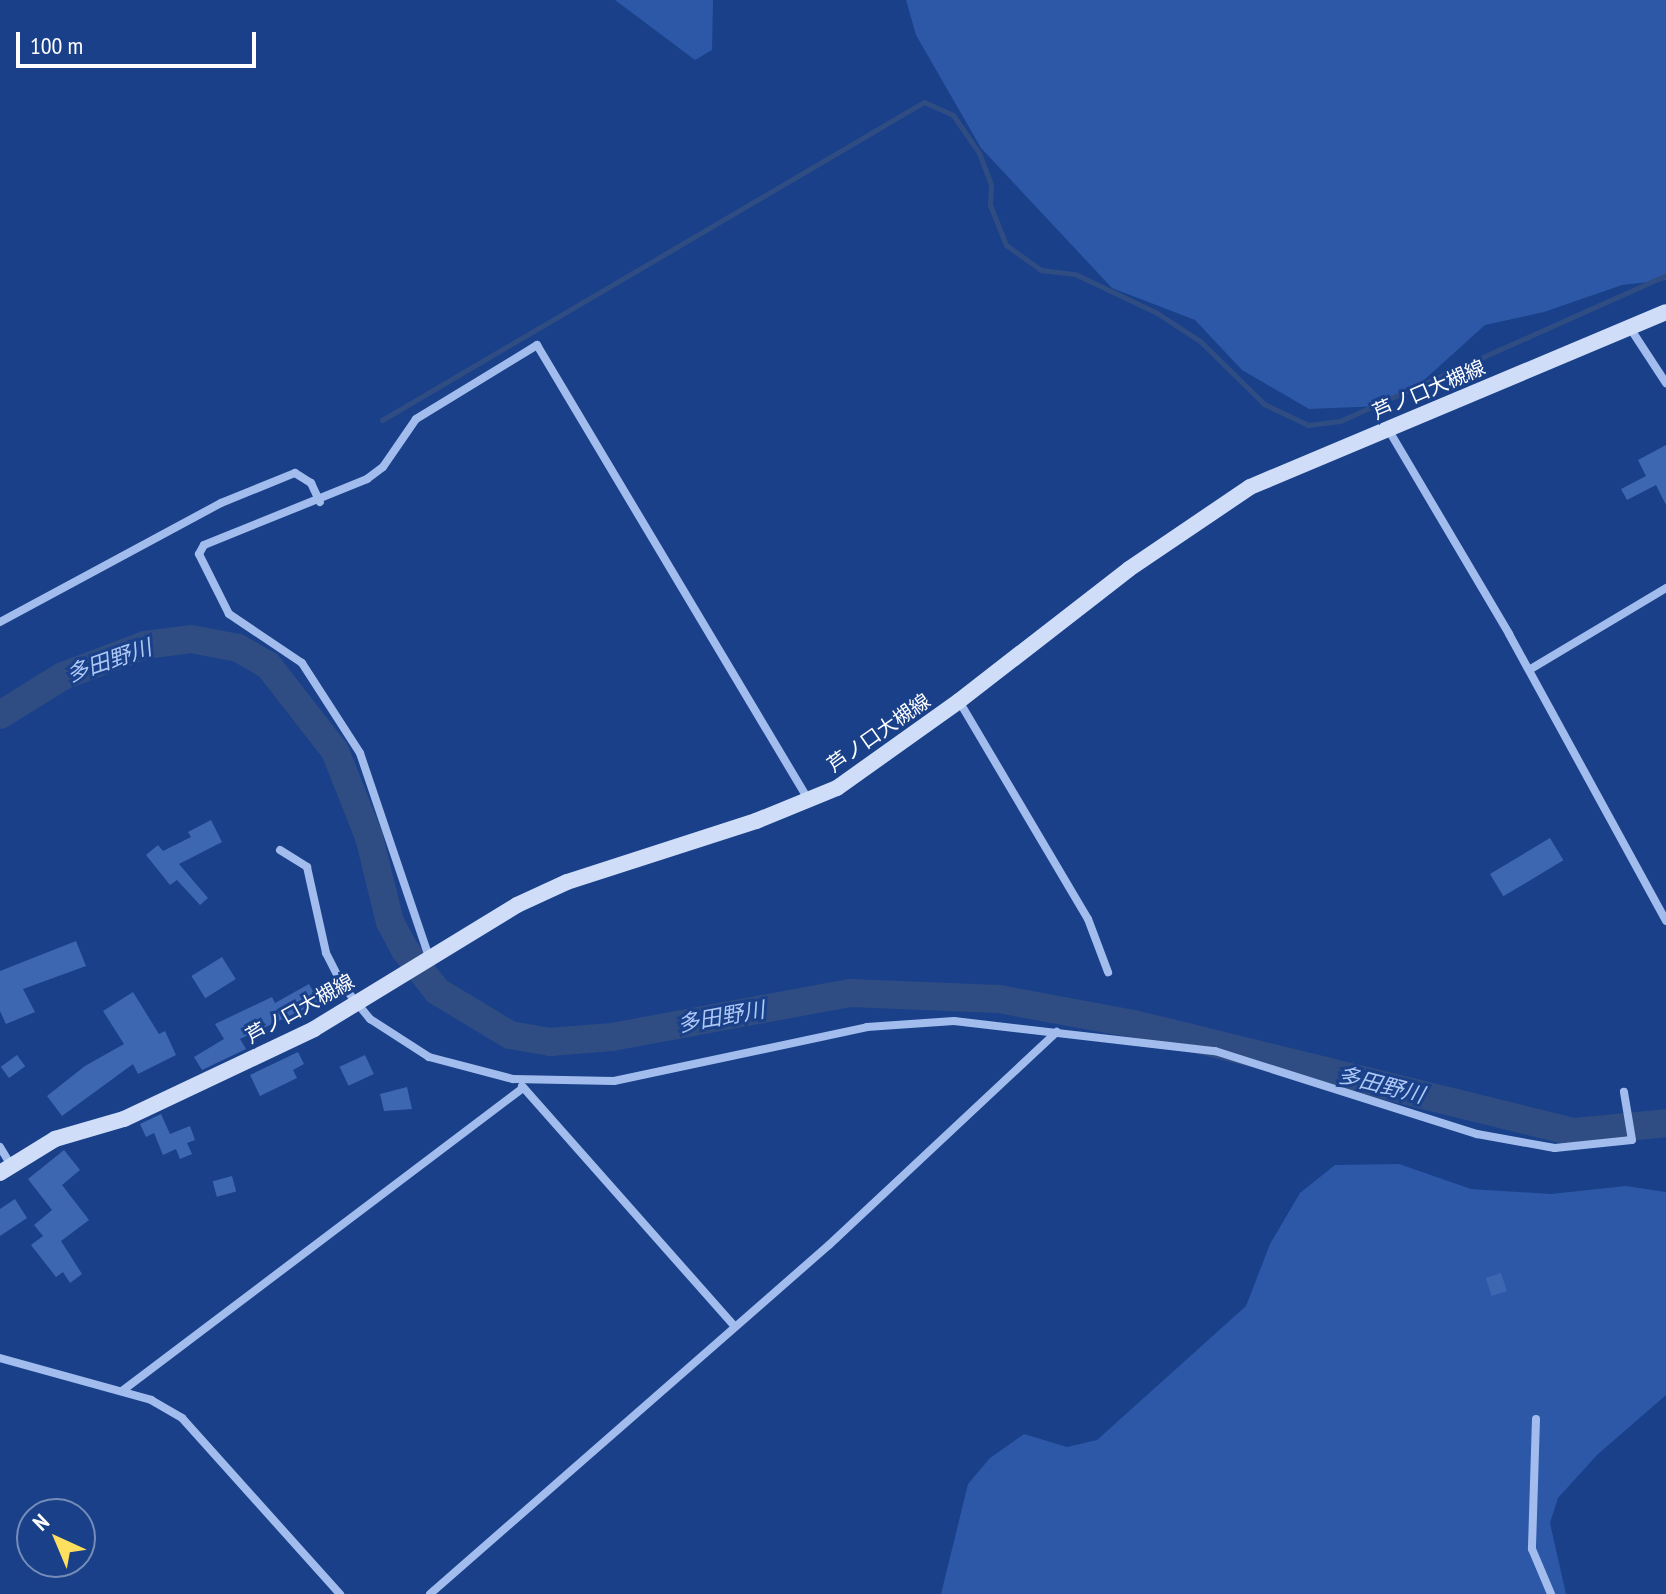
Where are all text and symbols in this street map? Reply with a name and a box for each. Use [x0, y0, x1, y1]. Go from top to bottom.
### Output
scale bar [20, 16, 260, 66]
text: 100 m [30, 30, 83, 61]
street label: 芦ノ口大槻線 [1369, 356, 1489, 424]
water label: 多田野川 [63, 634, 155, 688]
street label: 芦ノ口大槻線 [823, 689, 935, 777]
street label: 芦ノ口大槻線 [242, 969, 358, 1049]
water label: 多田野川 [675, 996, 767, 1038]
water label: 多田野川 [1335, 1062, 1427, 1108]
north arrow [16, 1498, 96, 1578]
text: N [27, 1508, 55, 1536]

